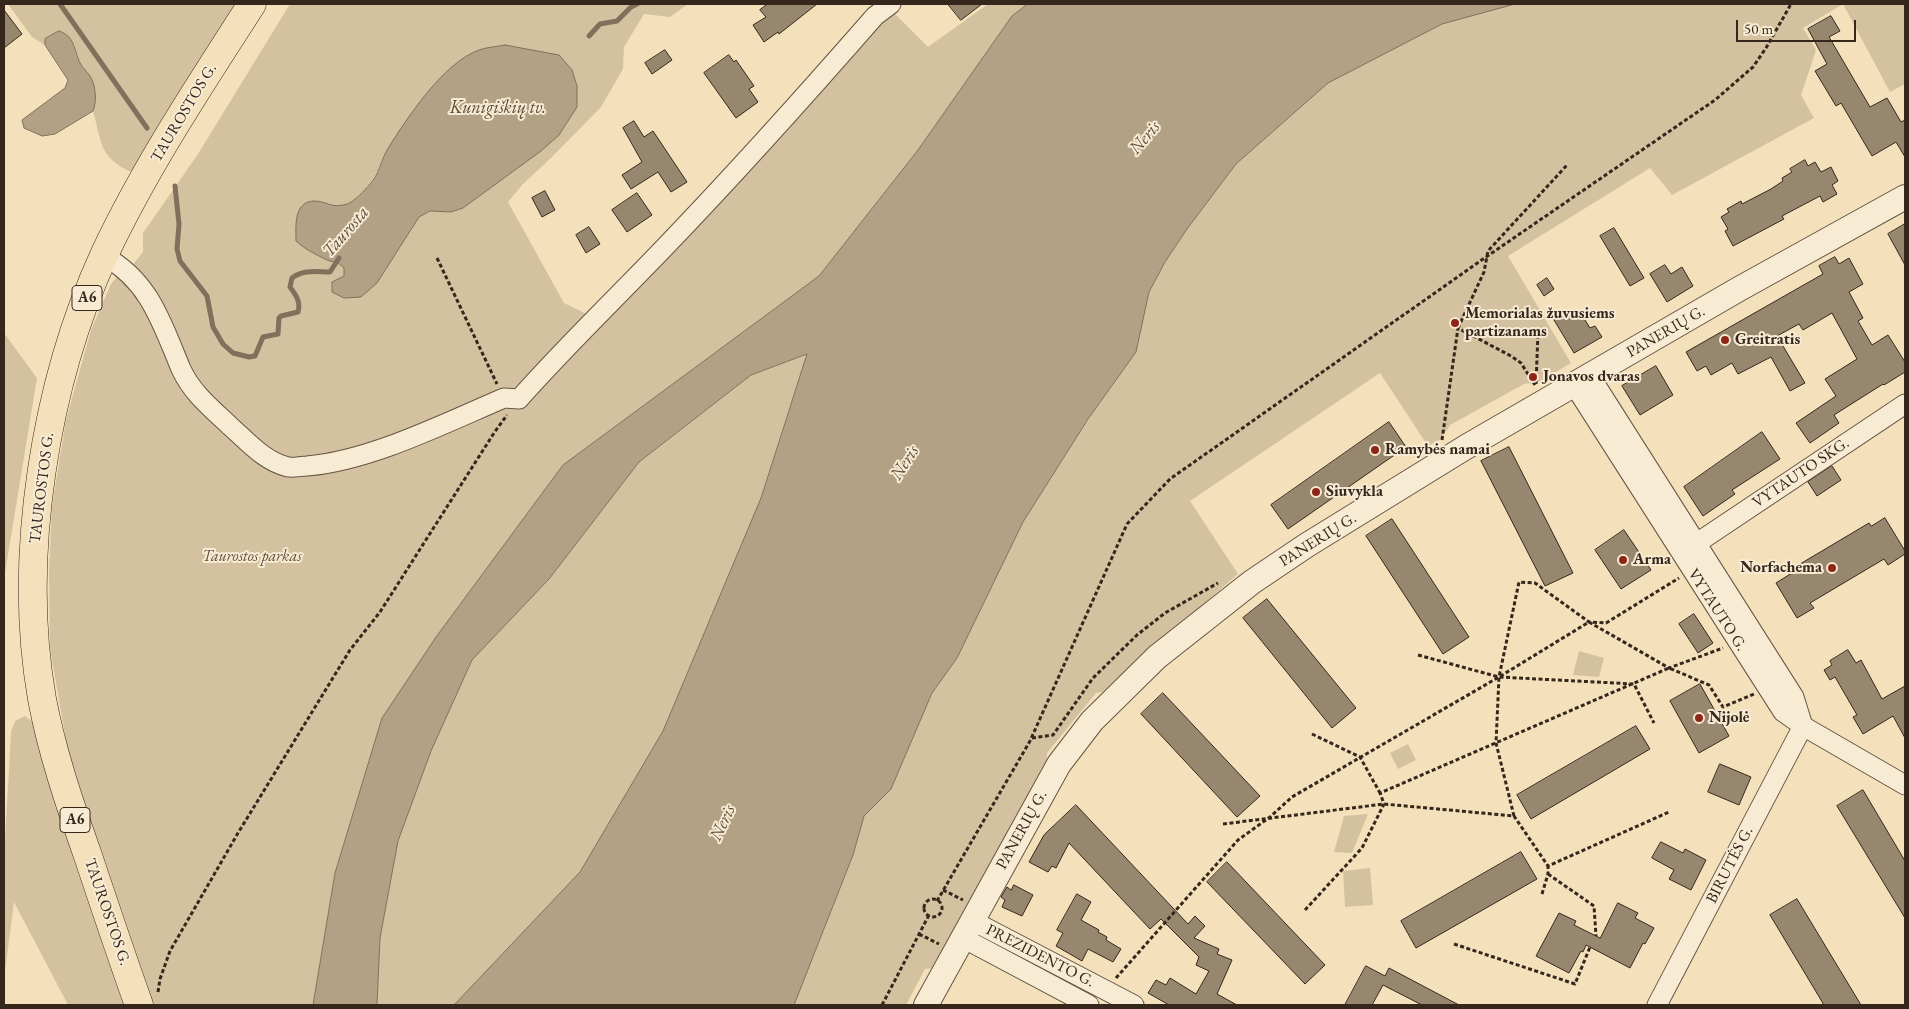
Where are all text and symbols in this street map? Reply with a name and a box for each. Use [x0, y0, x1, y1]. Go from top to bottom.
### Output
scale bar [1739, 10, 1859, 42]
text: 50 m [1744, 19, 1773, 38]
street label: TAUROSTOS G. [147, 60, 221, 166]
water label: Kunigiškių tv. [450, 97, 546, 119]
water label: Neris [1125, 117, 1165, 159]
water label: Taurosta [318, 202, 374, 262]
road number: A6 [72, 286, 102, 310]
street label: PANERIŲ G. [1623, 302, 1709, 362]
place label: Memorialas žuvusiems partizanams [1465, 304, 1615, 342]
marker: Memorialas žuvusiems partizanams [1449, 317, 1461, 329]
place label: Greitratis [1735, 330, 1800, 350]
marker: Greitratis [1719, 334, 1731, 346]
place label: Jonavos dvaras [1543, 367, 1640, 387]
marker: Jonavos dvaras [1527, 371, 1539, 383]
street label: TAUROSTOS G. [26, 431, 58, 545]
street label: VYTAUTO SKG. [1749, 434, 1853, 512]
place label: Ramybės namai [1385, 440, 1490, 460]
water label: Neris [886, 442, 924, 484]
marker: Ramybės namai [1369, 444, 1381, 456]
place label: Siuvykla [1326, 482, 1383, 502]
marker: Siuvykla [1310, 486, 1322, 498]
street label: PANERIŲ G. [1276, 509, 1360, 571]
park label: Taurostos parkas [202, 547, 302, 567]
place label: Arma [1633, 550, 1671, 570]
marker: Arma [1617, 554, 1629, 566]
place label: Norfachema [1740, 558, 1822, 578]
marker: Norfachema [1826, 562, 1838, 574]
street label: VYTAUTO G. [1683, 565, 1751, 655]
place label: Nijolė [1709, 708, 1749, 728]
marker: Nijolė [1693, 712, 1705, 724]
street label: PANERIŲ G. [992, 787, 1052, 873]
water label: Neris [705, 802, 741, 844]
road number: A6 [60, 808, 90, 832]
street label: BIRUTĖS G. [1702, 823, 1758, 907]
street label: TAUROSTOS G. [80, 856, 134, 968]
street label: PREZIDENTO G. [983, 920, 1097, 992]

